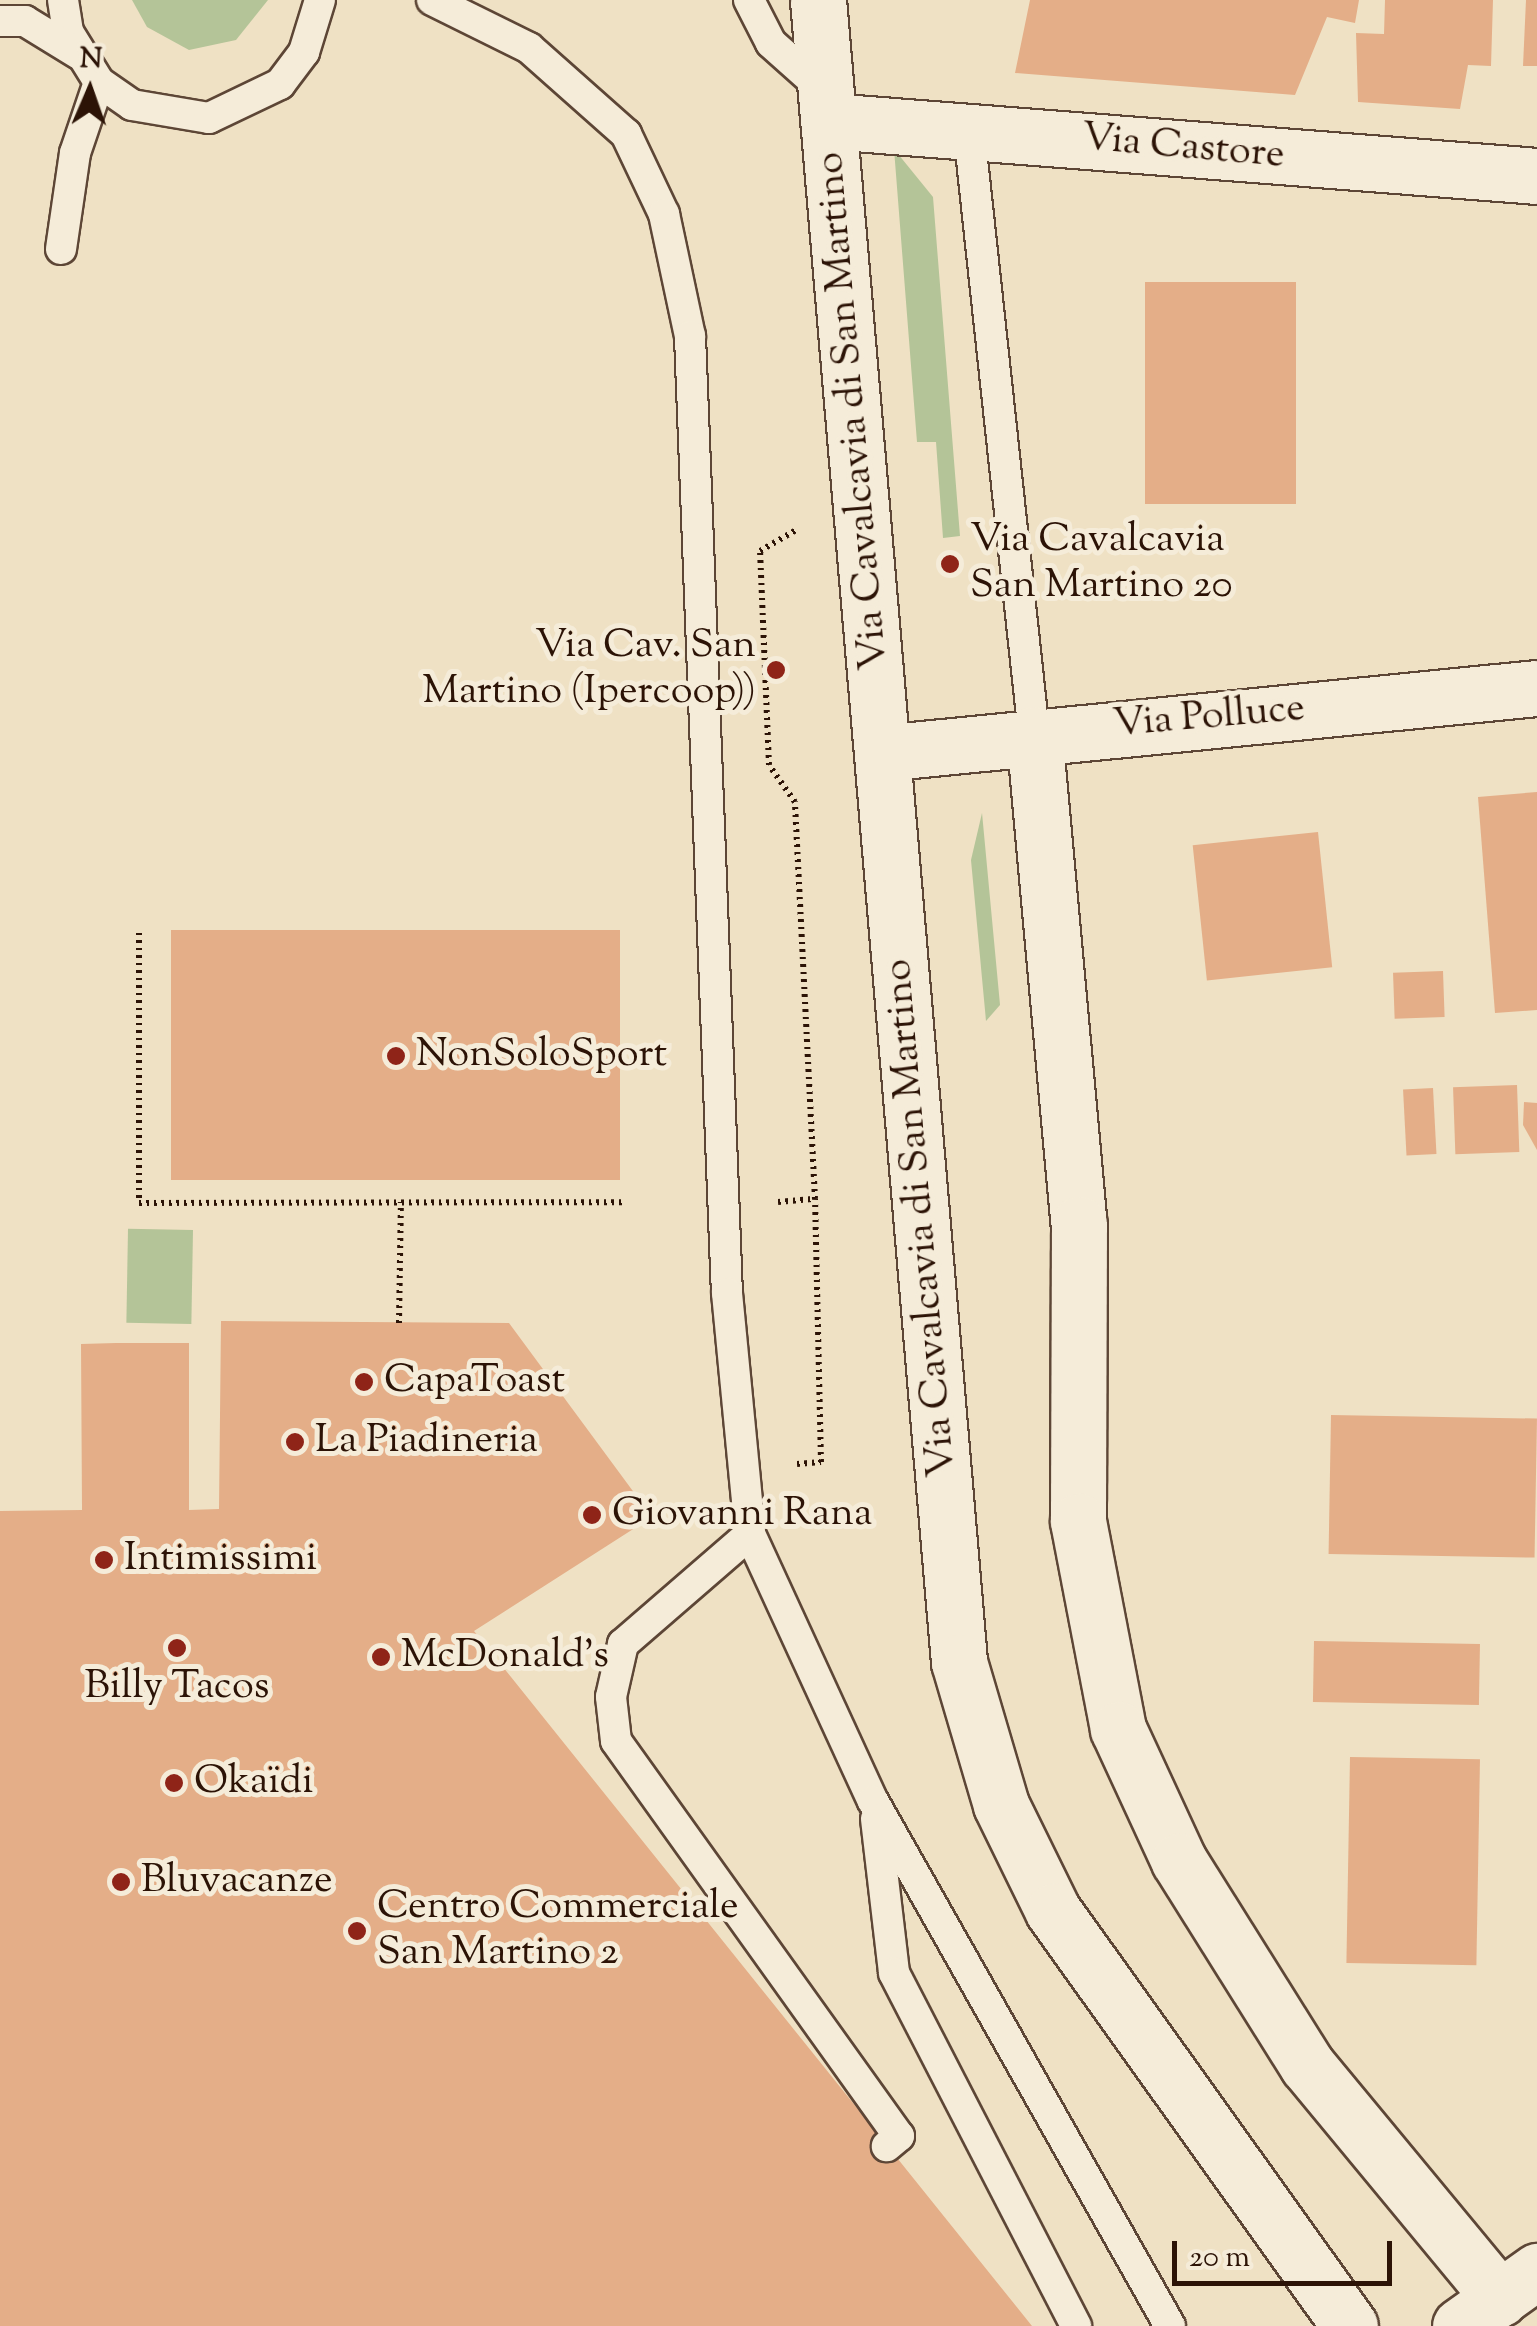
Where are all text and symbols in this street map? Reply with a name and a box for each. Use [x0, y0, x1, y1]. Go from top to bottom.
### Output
north arrow [40, 40, 140, 140]
text: N [79, 40, 103, 80]
street label: Via Castore [1080, 115, 1286, 181]
street label: Via Cavalcavia di San Martino [807, 150, 901, 672]
place label: Via Cavalcavia San Martino 20 [970, 517, 1233, 611]
marker: Via Cavalcavia San Martino 20 [939, 553, 961, 575]
place label: Via Cav. San Martino (Ipercoop)) [422, 623, 756, 717]
marker: Via Cav. San Martino (Ipercoop)) [765, 659, 787, 681]
street label: Via Polluce [1111, 686, 1307, 750]
street label: Via Cavalcavia di San Martino [875, 957, 969, 1479]
place label: NonSoloSport [416, 1032, 667, 1080]
marker: NonSoloSport [385, 1045, 407, 1067]
place label: CapaToast [384, 1358, 565, 1406]
marker: CapaToast [353, 1371, 375, 1393]
place label: La Piadineria [315, 1418, 538, 1466]
marker: La Piadineria [284, 1431, 306, 1453]
place label: Giovanni Rana [612, 1491, 872, 1539]
marker: Giovanni Rana [581, 1504, 603, 1526]
place label: Intimissimi [124, 1536, 317, 1584]
marker: Intimissimi [93, 1549, 115, 1571]
place label: McDonald's [401, 1633, 609, 1681]
marker: Billy Tacos [166, 1637, 188, 1659]
marker: McDonald's [370, 1646, 392, 1668]
place label: Billy Tacos [84, 1664, 270, 1712]
place label: Okaïdi [194, 1759, 313, 1807]
marker: Okaïdi [163, 1772, 185, 1794]
place label: Bluvacanze [141, 1858, 333, 1906]
marker: Bluvacanze [110, 1871, 132, 1893]
place label: Centro Commerciale San Martino 2 [377, 1884, 739, 1978]
marker: Centro Commerciale San Martino 2 [346, 1920, 368, 1942]
scale bar [1177, 2221, 1397, 2283]
text: 20 m [1189, 2237, 1250, 2280]

